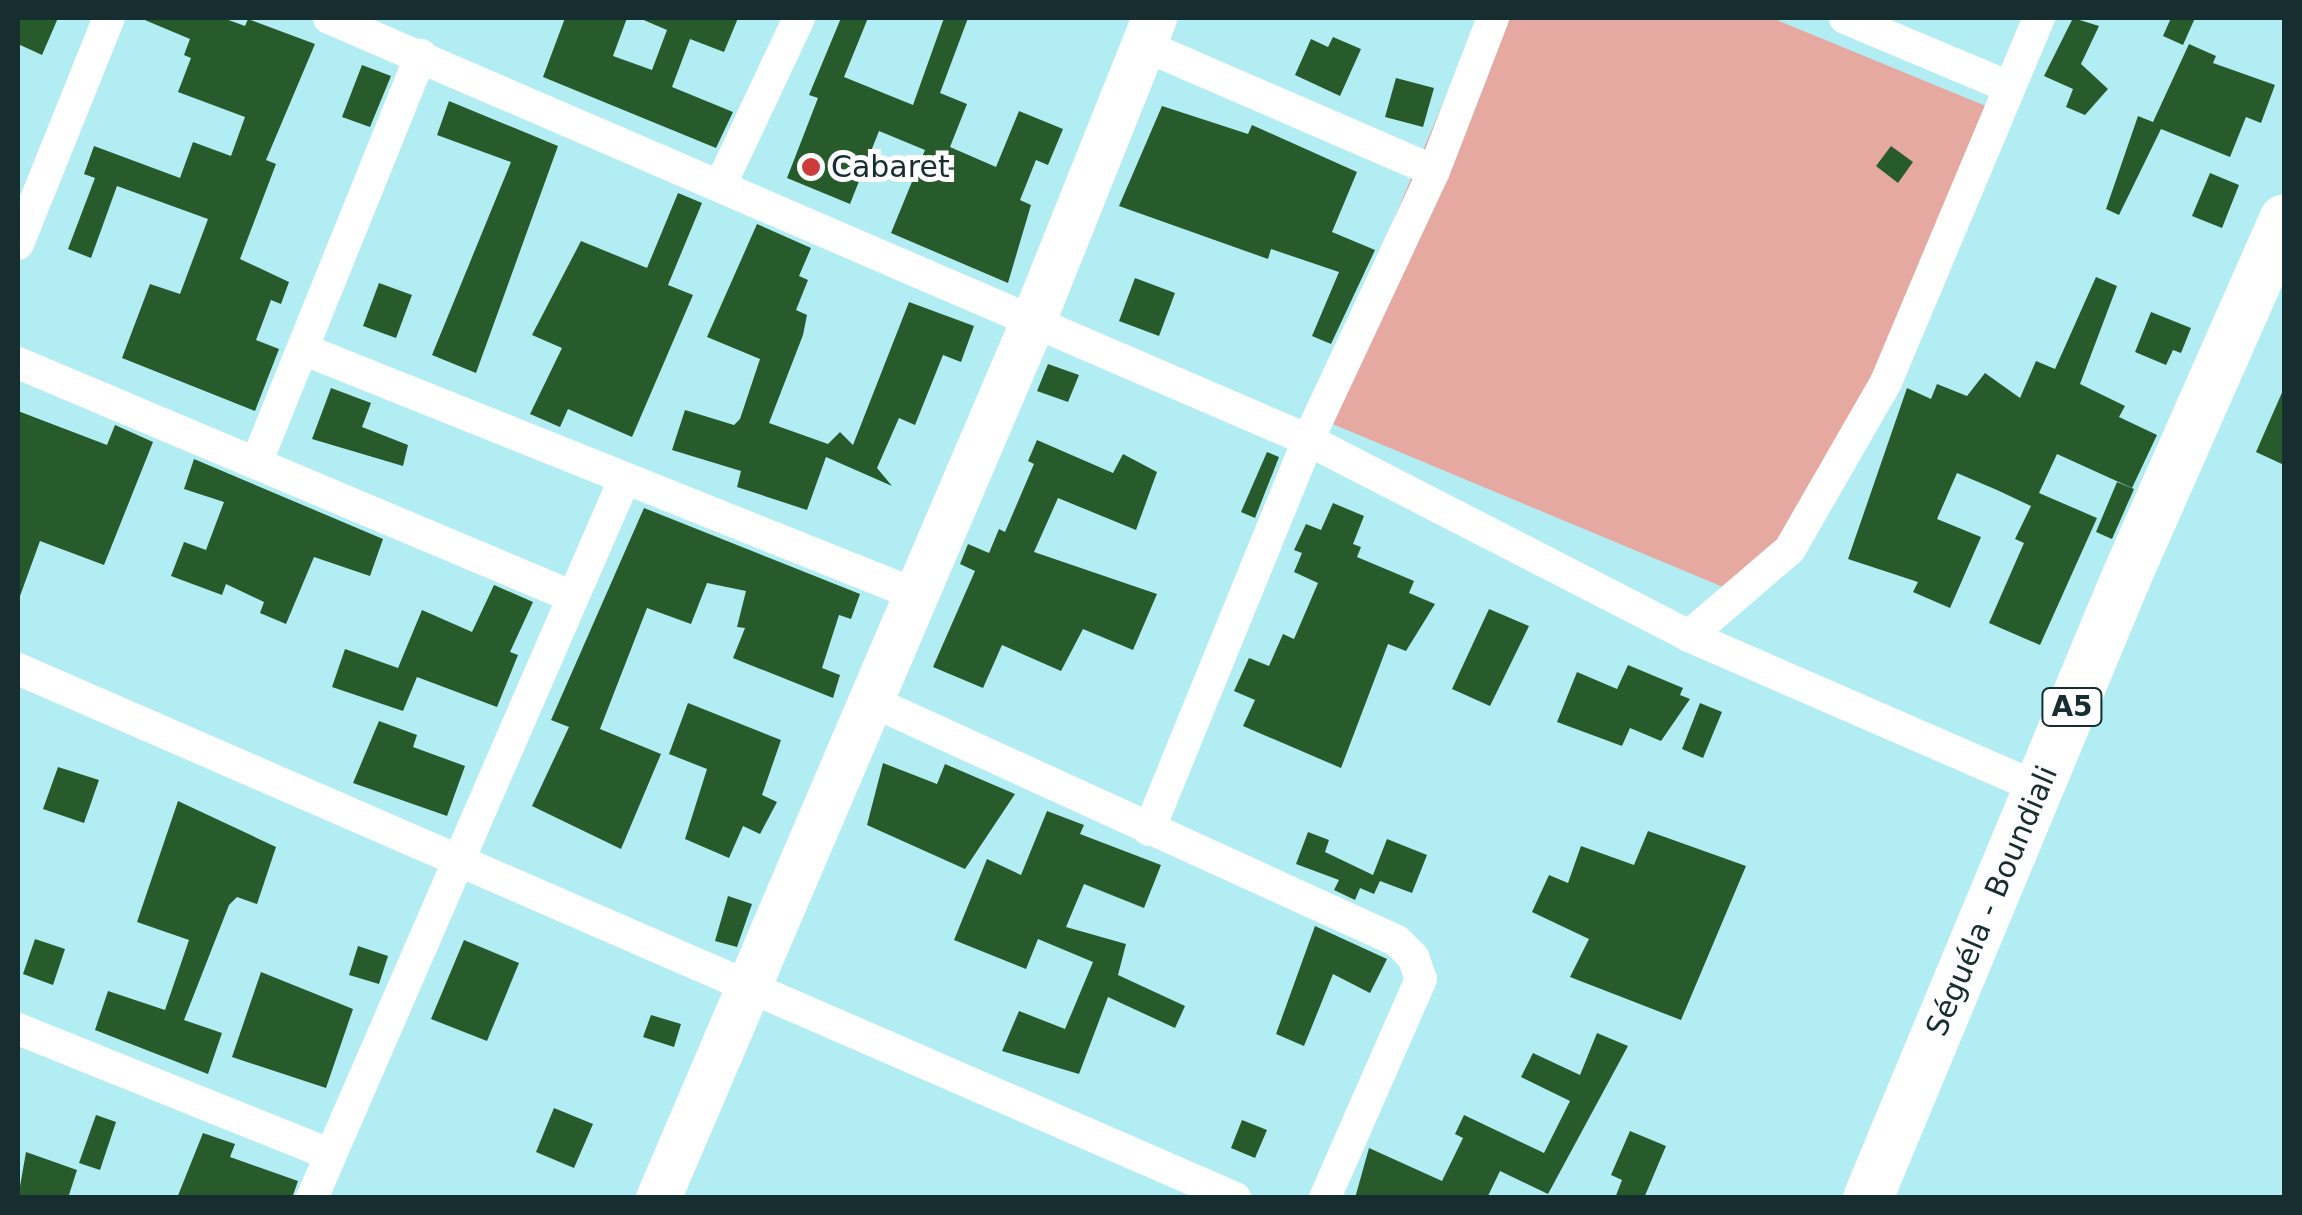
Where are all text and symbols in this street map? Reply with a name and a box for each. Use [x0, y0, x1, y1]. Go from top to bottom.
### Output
place label: Cabaret [831, 149, 950, 185]
marker: Cabaret [800, 156, 822, 178]
road number: A5 [2040, 684, 2104, 730]
street label: Séguéla - Boundiali [1919, 760, 2065, 1042]

